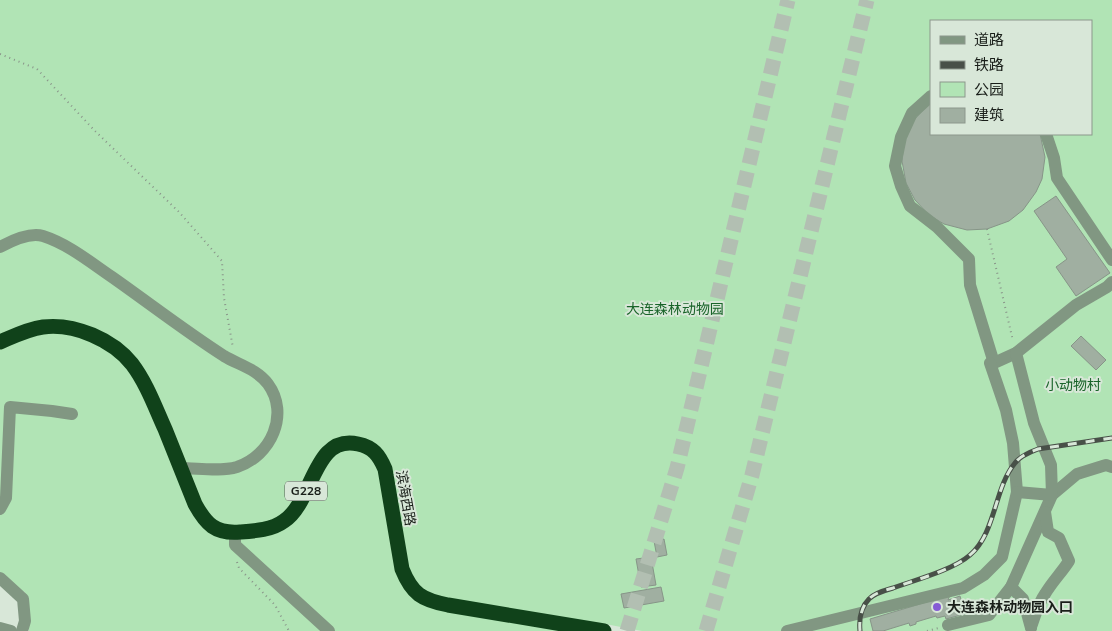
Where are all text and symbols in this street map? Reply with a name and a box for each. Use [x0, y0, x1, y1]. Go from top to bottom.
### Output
legend [930, 20, 1092, 135]
text: 道路 [974, 30, 1004, 49]
text: 铁路 [974, 55, 1004, 74]
text: 公园 [974, 80, 1004, 99]
text: 建筑 [974, 105, 1004, 124]
park label: 大连森林动物园 [626, 300, 724, 318]
park label: 小动物村 [1045, 376, 1101, 394]
street label: 滨海西路 [392, 469, 420, 527]
road number: G228 [285, 482, 327, 501]
place label: 大连森林动物园入口 [947, 598, 1073, 616]
marker: 大连森林动物园入口 [931, 601, 943, 613]

